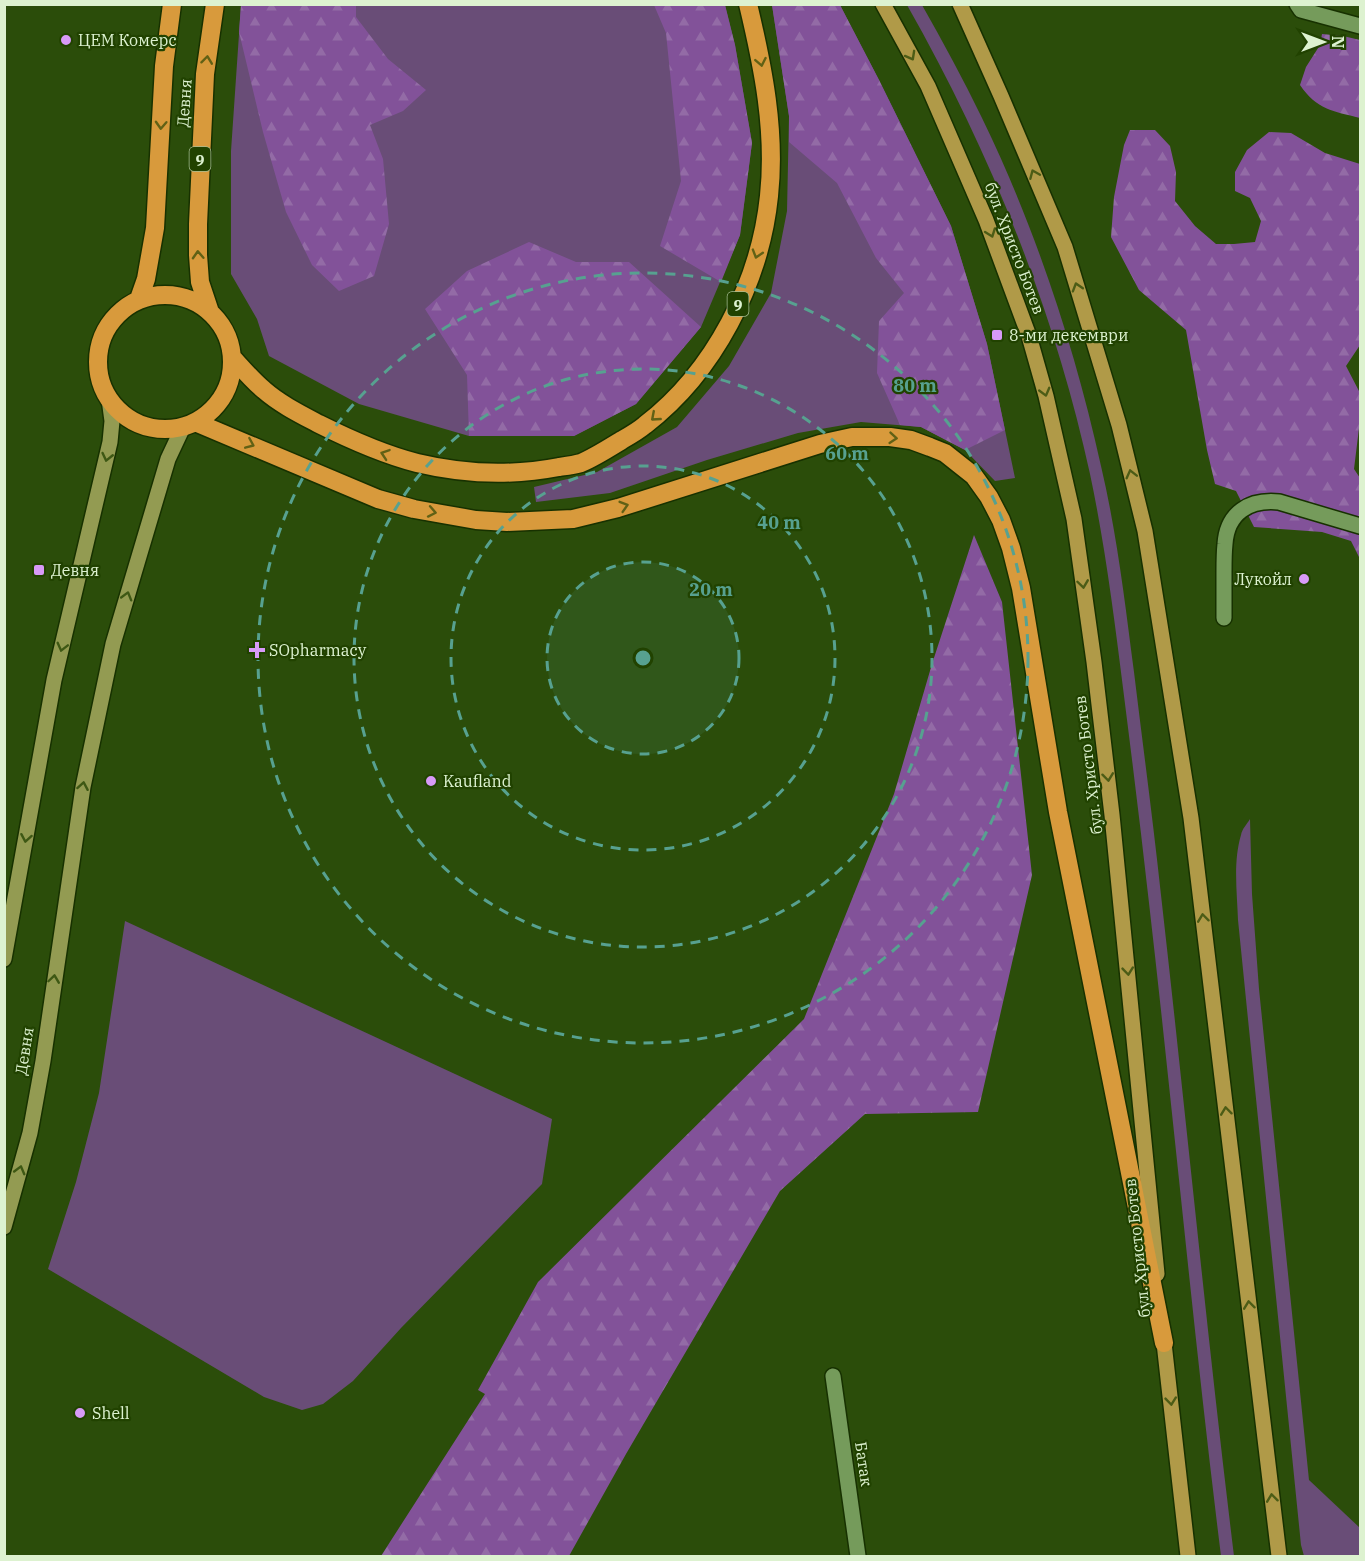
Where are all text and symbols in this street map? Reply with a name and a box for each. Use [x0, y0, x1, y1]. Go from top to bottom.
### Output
north arrow [1293, 12, 1353, 72]
place label: ЦЕМ Комерс [78, 30, 177, 50]
marker: ЦЕМ Комерс [59, 33, 73, 47]
text: N [1328, 36, 1348, 48]
one-way arrow [904, 49, 915, 60]
one-way arrow [200, 56, 212, 65]
one-way arrow [754, 56, 767, 66]
street label: Девня [172, 78, 196, 128]
one-way arrow [154, 121, 167, 130]
road number: 9 [190, 147, 210, 171]
one-way arrow [1029, 169, 1041, 180]
street label: бул. Христо Ботев [981, 179, 1049, 317]
one-way arrow [984, 227, 997, 238]
one-way arrow [752, 248, 764, 259]
one-way arrow [192, 250, 205, 259]
one-way arrow [1072, 282, 1084, 293]
road number: 9 [728, 292, 748, 316]
place label: 8-ми декември [1009, 325, 1129, 345]
marker: 8-ми декември [990, 328, 1004, 342]
text: 80 m [893, 374, 937, 397]
one-way arrow [1038, 387, 1050, 397]
one-way arrow [651, 410, 662, 421]
one-way arrow [888, 431, 897, 444]
one-way arrow [243, 437, 254, 449]
text: 60 m [825, 442, 869, 465]
one-way arrow [380, 448, 391, 461]
one-way arrow [101, 452, 114, 462]
one-way arrow [1126, 469, 1139, 479]
one-way arrow [618, 501, 629, 513]
one-way arrow [426, 505, 436, 518]
text: 40 m [757, 511, 801, 534]
place label: Девня [51, 560, 99, 580]
marker: Девня [32, 563, 46, 577]
place label: Лукойл [1234, 569, 1292, 589]
marker: Лукойл [1297, 572, 1311, 586]
text: 20 m [689, 578, 733, 601]
one-way arrow [1076, 579, 1089, 588]
one-way arrow [120, 591, 132, 602]
place label: SOpharmacy [269, 640, 367, 660]
one-way arrow [57, 641, 70, 651]
marker: SOpharmacy [250, 643, 264, 657]
centre of rings [633, 648, 653, 668]
street label: бул. Христо Ботев [1070, 695, 1106, 835]
place label: Kaufland [443, 771, 512, 791]
one-way arrow [1101, 772, 1114, 782]
marker: Kaufland [424, 774, 438, 788]
one-way arrow [77, 781, 89, 791]
one-way arrow [20, 834, 32, 843]
one-way arrow [1197, 913, 1210, 922]
one-way arrow [1121, 966, 1134, 975]
one-way arrow [48, 974, 60, 983]
street label: Девня [10, 1026, 38, 1076]
one-way arrow [1220, 1107, 1233, 1116]
one-way arrow [12, 1166, 25, 1176]
street label: бул. Христо Ботев [1120, 1178, 1154, 1318]
one-way arrow [1243, 1300, 1256, 1309]
one-way arrow [1164, 1397, 1176, 1406]
place label: Shell [92, 1403, 130, 1423]
marker: Shell [73, 1406, 87, 1420]
street label: Батак [851, 1440, 877, 1488]
one-way arrow [1266, 1494, 1279, 1503]

